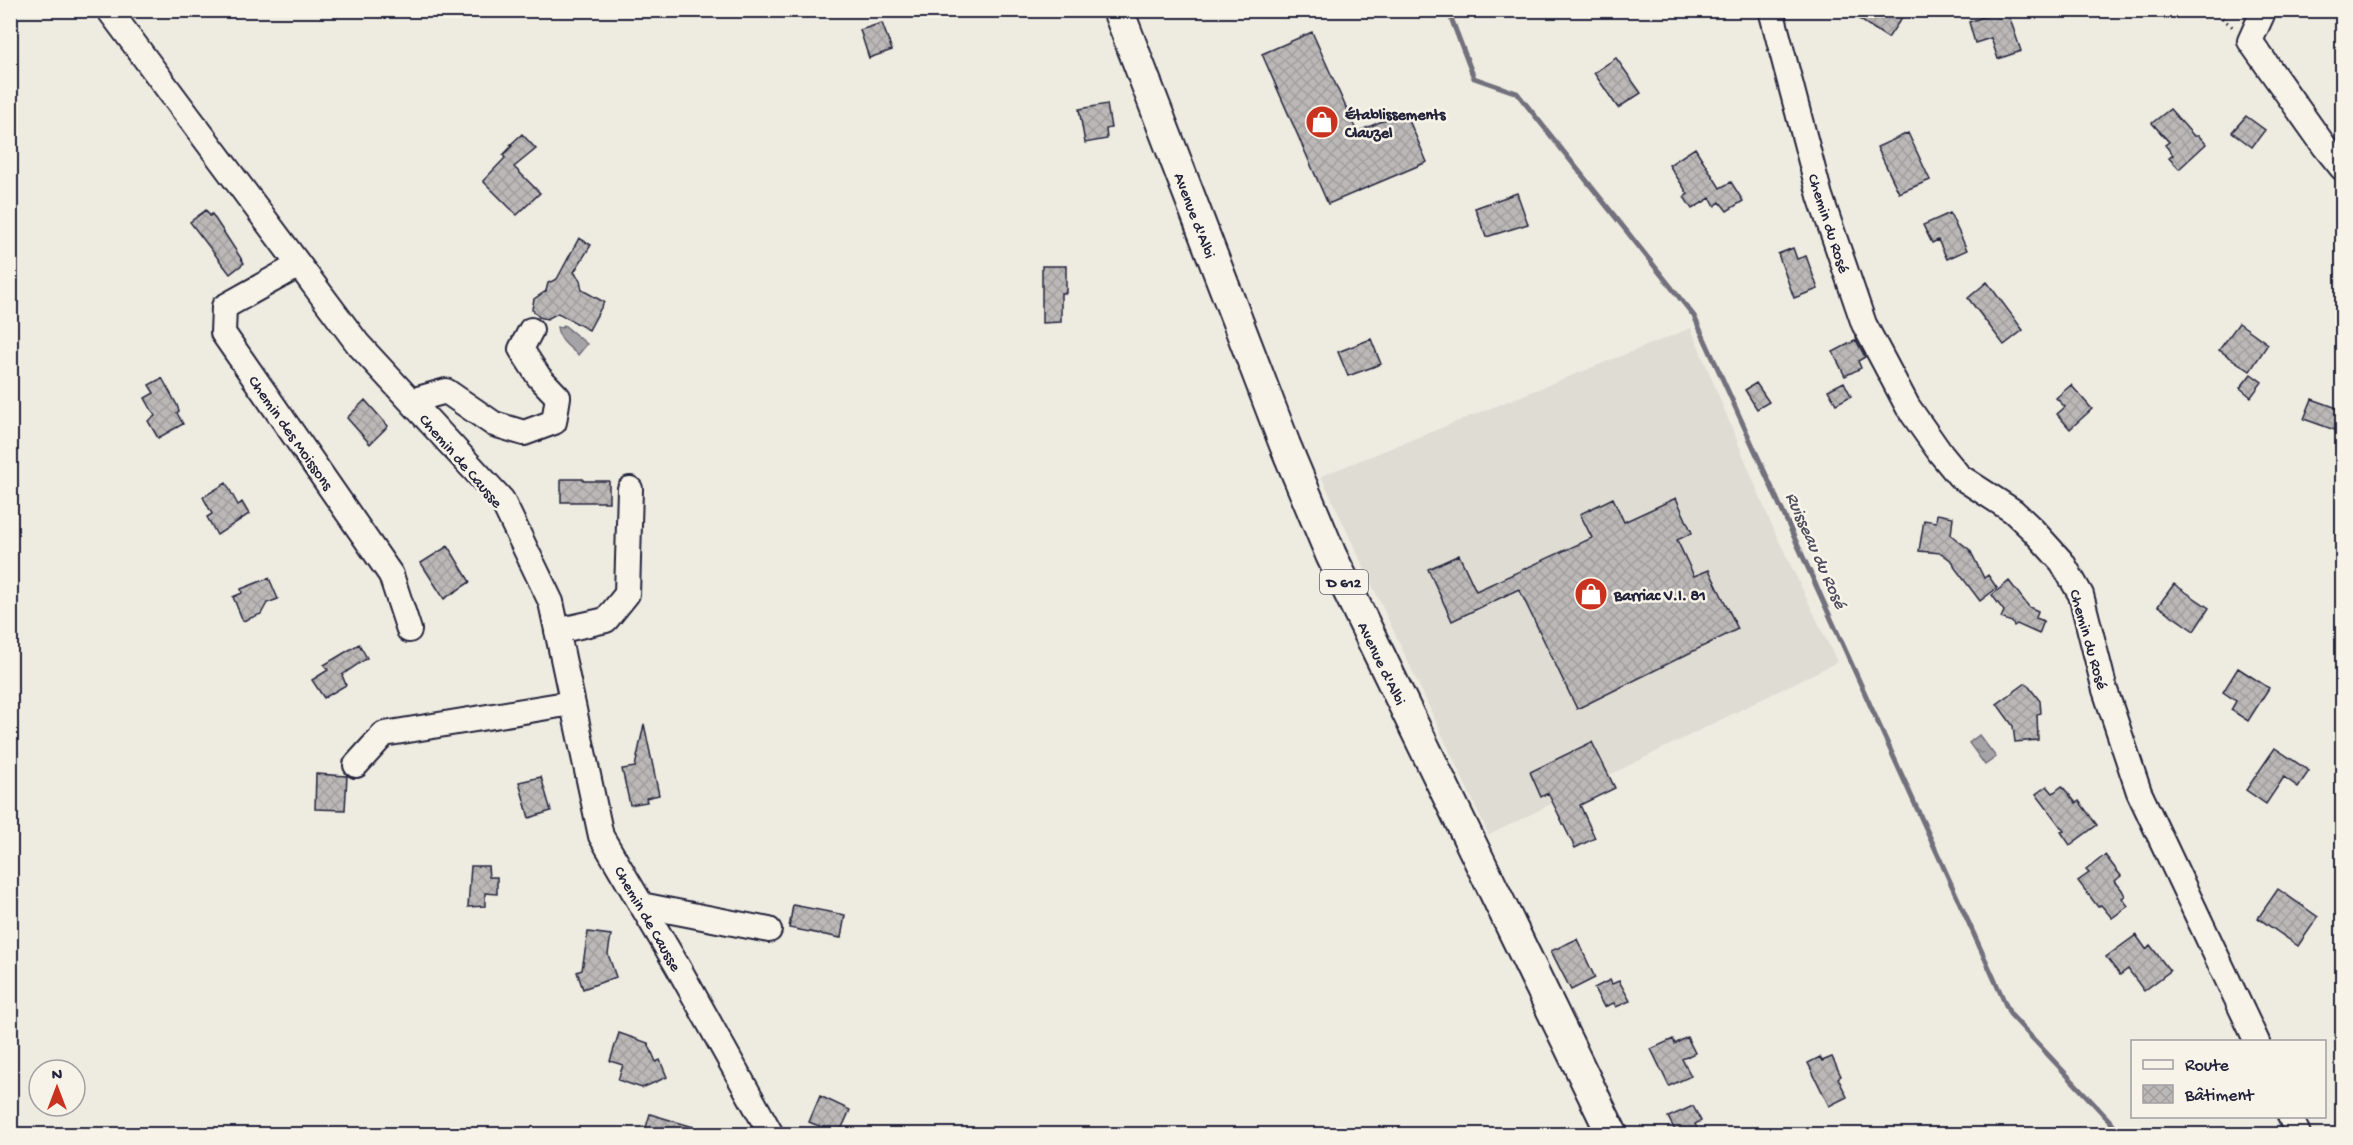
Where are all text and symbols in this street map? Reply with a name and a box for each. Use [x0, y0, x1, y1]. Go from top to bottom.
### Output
shop icon: Établissements Clauzel [1304, 104, 1340, 140]
place label: Établissements Clauzel [1344, 106, 1447, 144]
street label: Avenue d'Albi [1168, 171, 1218, 262]
street label: Chemin du Rosé [1802, 172, 1852, 277]
street label: Chemin des Moissons [242, 373, 336, 496]
street label: Chemin de Causse [413, 411, 506, 514]
water label: Ruisseau du Rosé [1780, 490, 1850, 614]
road number: D 612 [1320, 570, 1368, 594]
shop icon: Barriac V.I. 81 [1573, 576, 1609, 612]
place label: Barriac V.I. 81 [1613, 588, 1706, 607]
street label: Chemin du Rosé [2063, 588, 2110, 693]
street label: Avenue d'Albi [1352, 620, 1408, 709]
street label: Chemin de Causse [608, 864, 684, 976]
legend [2131, 1040, 2326, 1118]
text: Route [2185, 1056, 2230, 1077]
north arrow [27, 1058, 87, 1118]
text: N [52, 1067, 63, 1086]
text: Bâtiment [2184, 1086, 2255, 1107]

